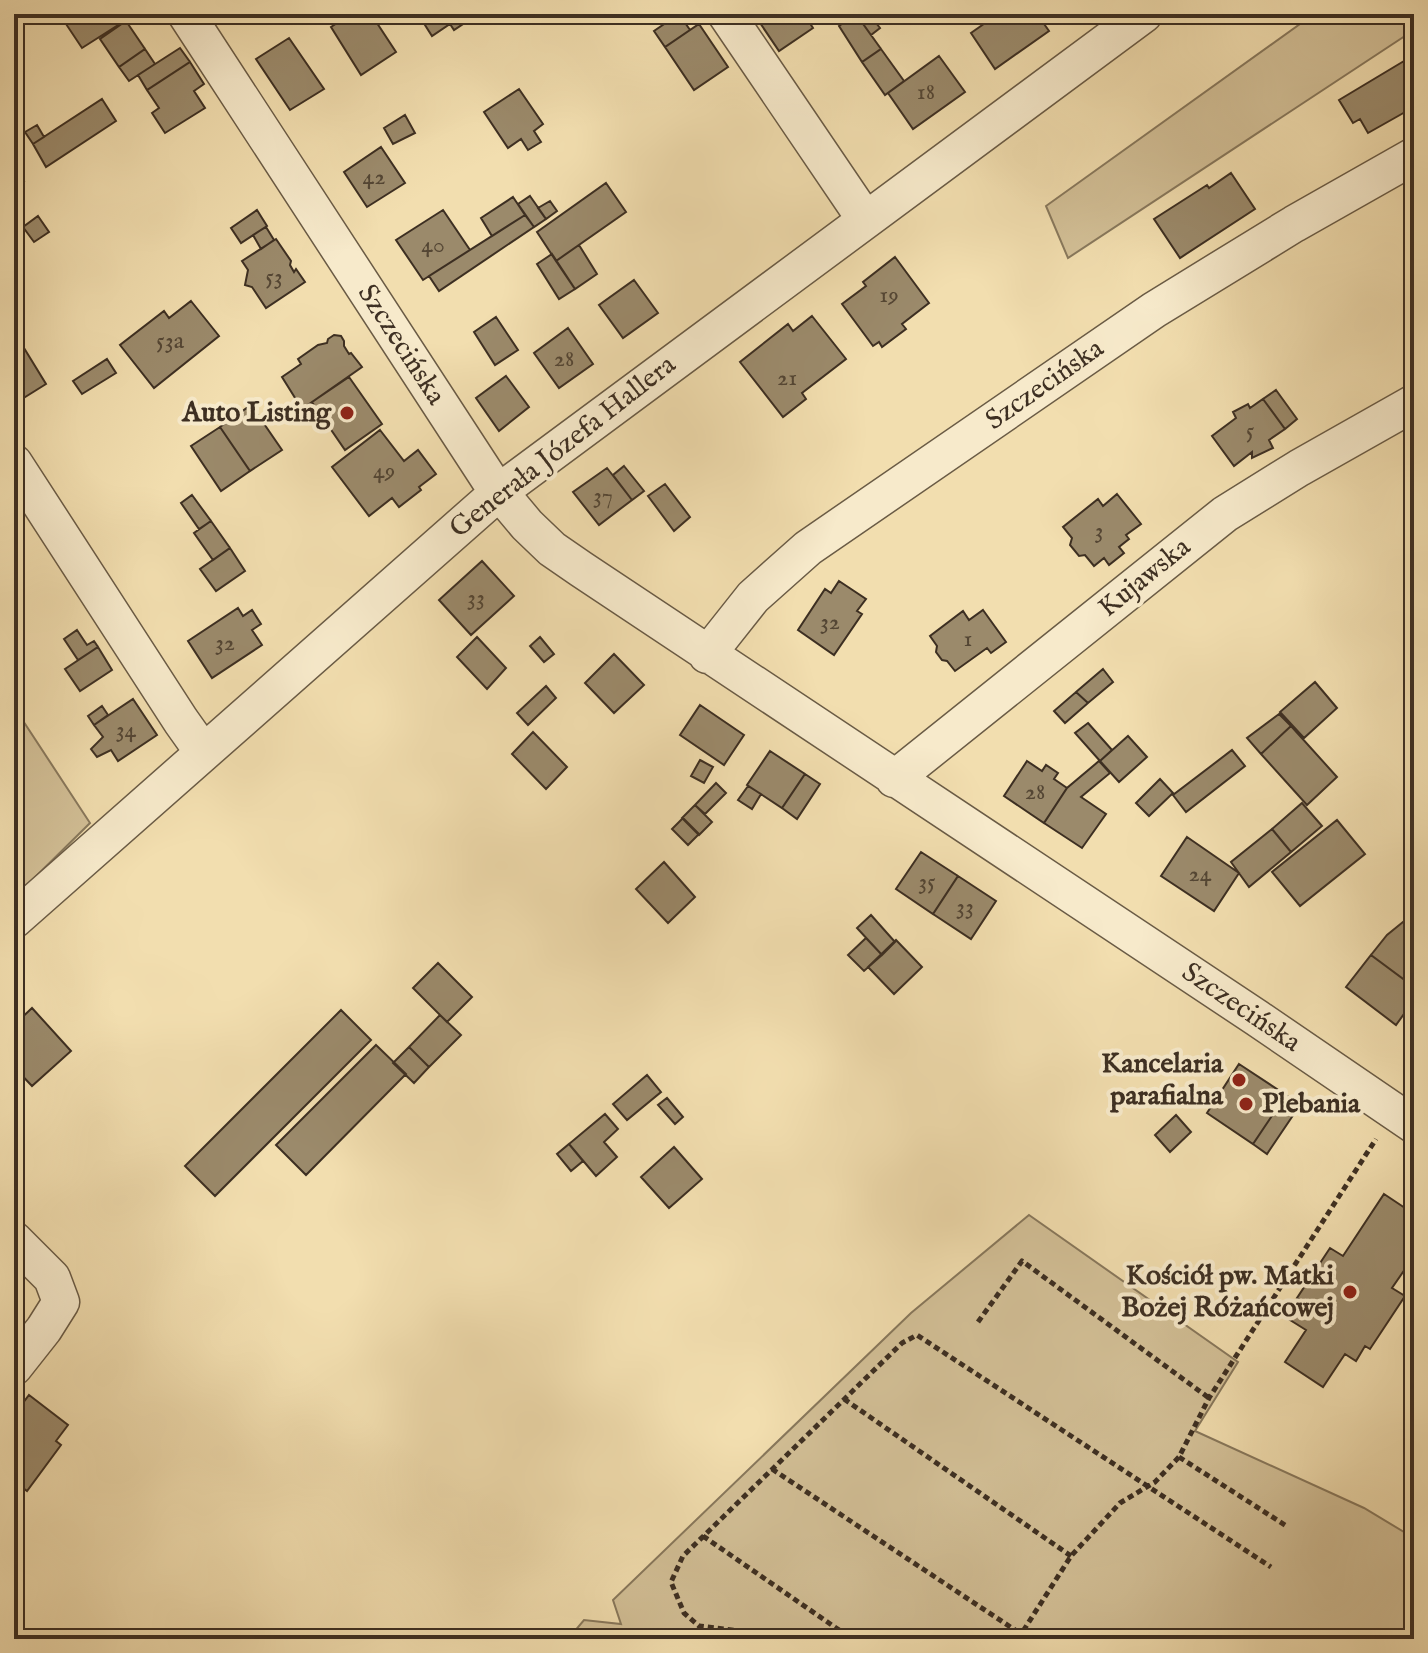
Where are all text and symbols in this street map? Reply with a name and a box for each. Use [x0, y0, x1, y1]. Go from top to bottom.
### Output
house number: 18 [917, 77, 935, 108]
house number: 42 [362, 162, 386, 193]
house number: 40 [421, 230, 445, 261]
house number: 53 [265, 262, 283, 293]
street label: Szczecińska [349, 278, 453, 413]
house number: 19 [879, 280, 899, 311]
house number: 53a [156, 326, 185, 357]
street label: Szczecińska [979, 331, 1112, 438]
house number: 28 [554, 344, 574, 375]
street label: Generała Józefa Hallera [443, 347, 684, 546]
house number: 21 [777, 363, 797, 394]
place label: Auto Listing [181, 396, 332, 431]
marker: Auto Listing [338, 404, 356, 422]
house number: 5 [1246, 416, 1255, 447]
house number: 49 [373, 456, 395, 487]
house number: 37 [593, 481, 613, 512]
house number: 3 [1095, 516, 1103, 547]
street label: Kujawska [1092, 530, 1199, 626]
house number: 33 [467, 583, 485, 614]
house number: 32 [820, 607, 840, 638]
house number: 1 [964, 624, 972, 655]
house number: 32 [215, 628, 235, 659]
house number: 34 [116, 715, 137, 746]
house number: 28 [1025, 777, 1045, 808]
house number: 24 [1188, 859, 1212, 890]
house number: 35 [918, 867, 936, 898]
house number: 33 [956, 892, 974, 923]
street label: Szczecińska [1175, 955, 1308, 1061]
place label: Kancelaria parafialna [1101, 1047, 1224, 1114]
marker: Kancelaria parafialna [1230, 1071, 1248, 1089]
place label: Plebania [1262, 1087, 1361, 1122]
marker: Plebania [1237, 1095, 1255, 1113]
place label: Kościół pw. Matki Bożej Różańcowej [1121, 1259, 1334, 1326]
marker: Kościół pw. Matki Bożej Różańcowej [1341, 1283, 1359, 1301]

